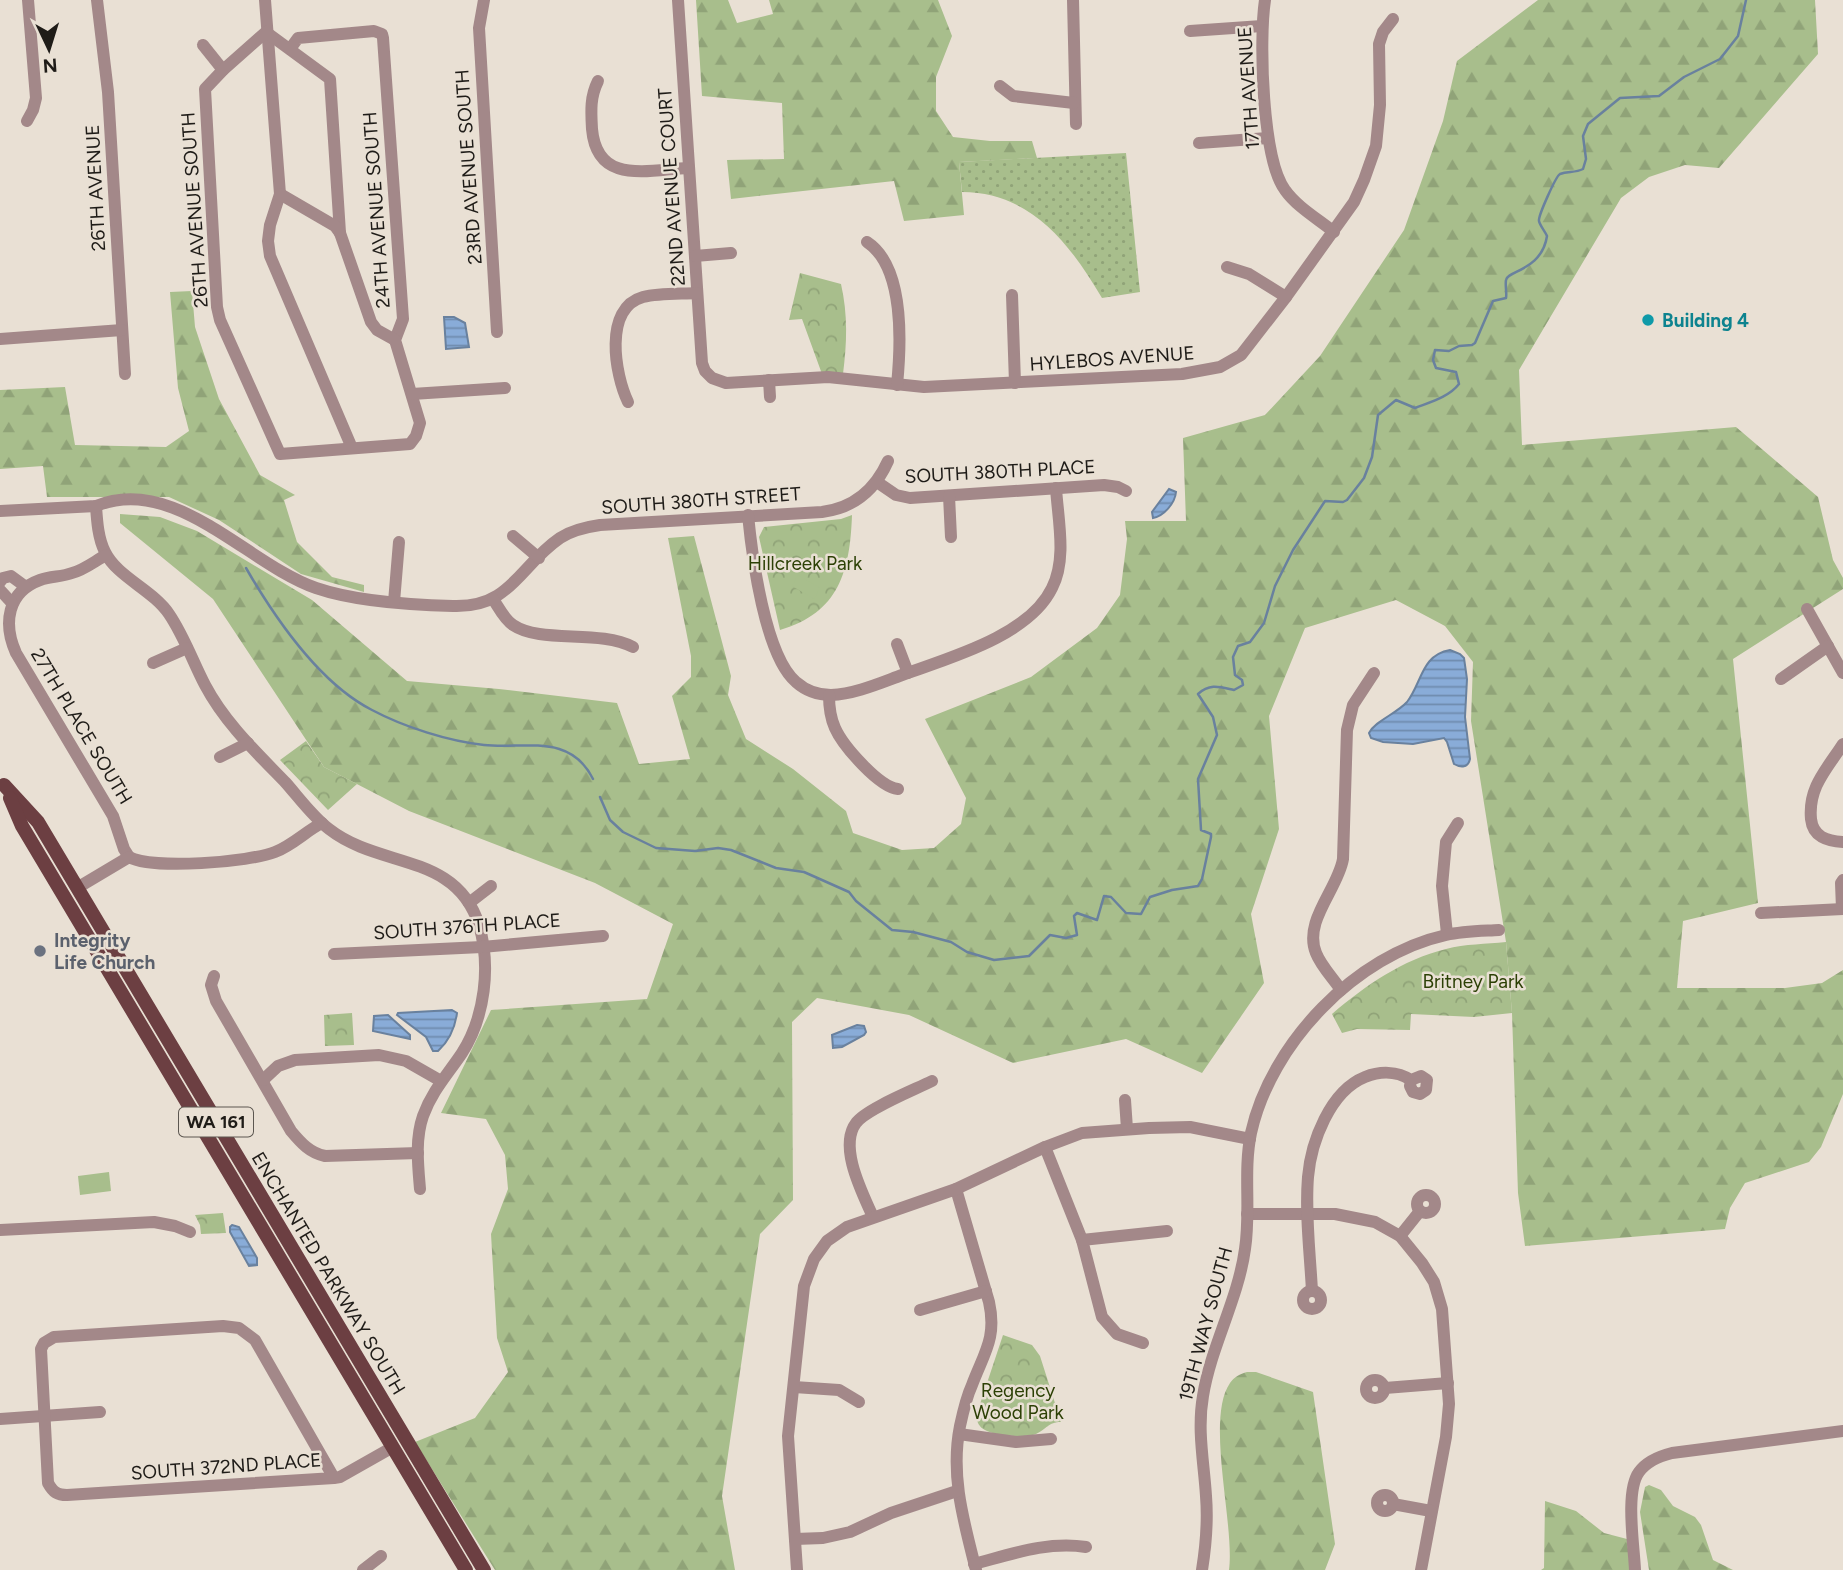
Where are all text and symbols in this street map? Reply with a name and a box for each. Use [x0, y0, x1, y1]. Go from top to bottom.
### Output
north arrow [14, 14, 84, 84]
street label: 17TH AVENUE [1233, 26, 1264, 150]
text: N [42, 53, 58, 77]
street label: 23RD AVENUE SOUTH [450, 69, 487, 265]
street label: 22ND AVENUE COURT [653, 87, 690, 287]
street label: 24TH AVENUE SOUTH [358, 111, 395, 309]
street label: 26TH AVENUE SOUTH [176, 112, 213, 308]
street label: 26TH AVENUE [81, 124, 110, 252]
place label: Building 4 [1662, 309, 1749, 332]
marker: Building 4 [1640, 312, 1656, 328]
street label: HYLEBOS AVENUE [1029, 341, 1195, 376]
street label: SOUTH 380TH PLACE [904, 455, 1096, 488]
street label: SOUTH 380TH STREET [601, 482, 802, 519]
park label: Hillcreek Park [748, 552, 863, 575]
street label: 27TH PLACE SOUTH [26, 644, 137, 808]
street label: SOUTH 376TH PLACE [372, 908, 562, 945]
place label: Integrity Life Church [54, 929, 155, 974]
marker: Integrity Life Church [32, 943, 48, 959]
park label: Britney Park [1422, 970, 1524, 993]
road number: WA 161 [179, 1107, 253, 1136]
street label: ENCHANTED PARKWAY SOUTH [247, 1148, 410, 1399]
street label: 19TH WAY SOUTH [1174, 1244, 1237, 1404]
park label: Regency Wood Park [972, 1379, 1065, 1424]
street label: SOUTH 372ND PLACE [130, 1448, 322, 1485]

